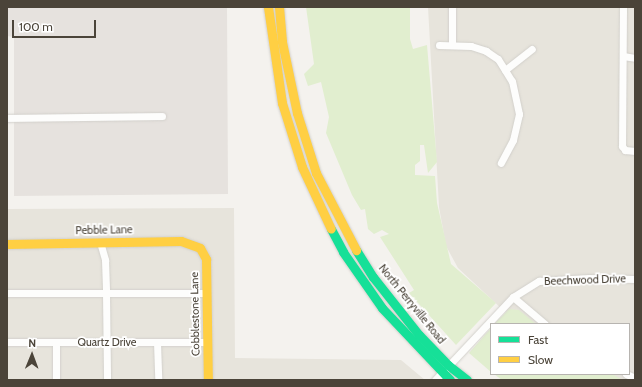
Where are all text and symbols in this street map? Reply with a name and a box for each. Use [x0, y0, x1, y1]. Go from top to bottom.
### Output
scale bar [14, 12, 98, 38]
text: 100 m [19, 19, 53, 34]
street label: Pebble Lane [75, 223, 133, 237]
street label: North Perryville Road [376, 262, 448, 346]
street label: Cobblestone Lane [188, 272, 202, 356]
street label: Beechwood Drive [544, 272, 626, 288]
legend [490, 323, 630, 375]
text: Fast [528, 332, 548, 347]
north arrow [12, 335, 52, 375]
street label: Quartz Drive [78, 335, 136, 349]
text: N [28, 336, 36, 350]
text: Slow [528, 352, 553, 367]

